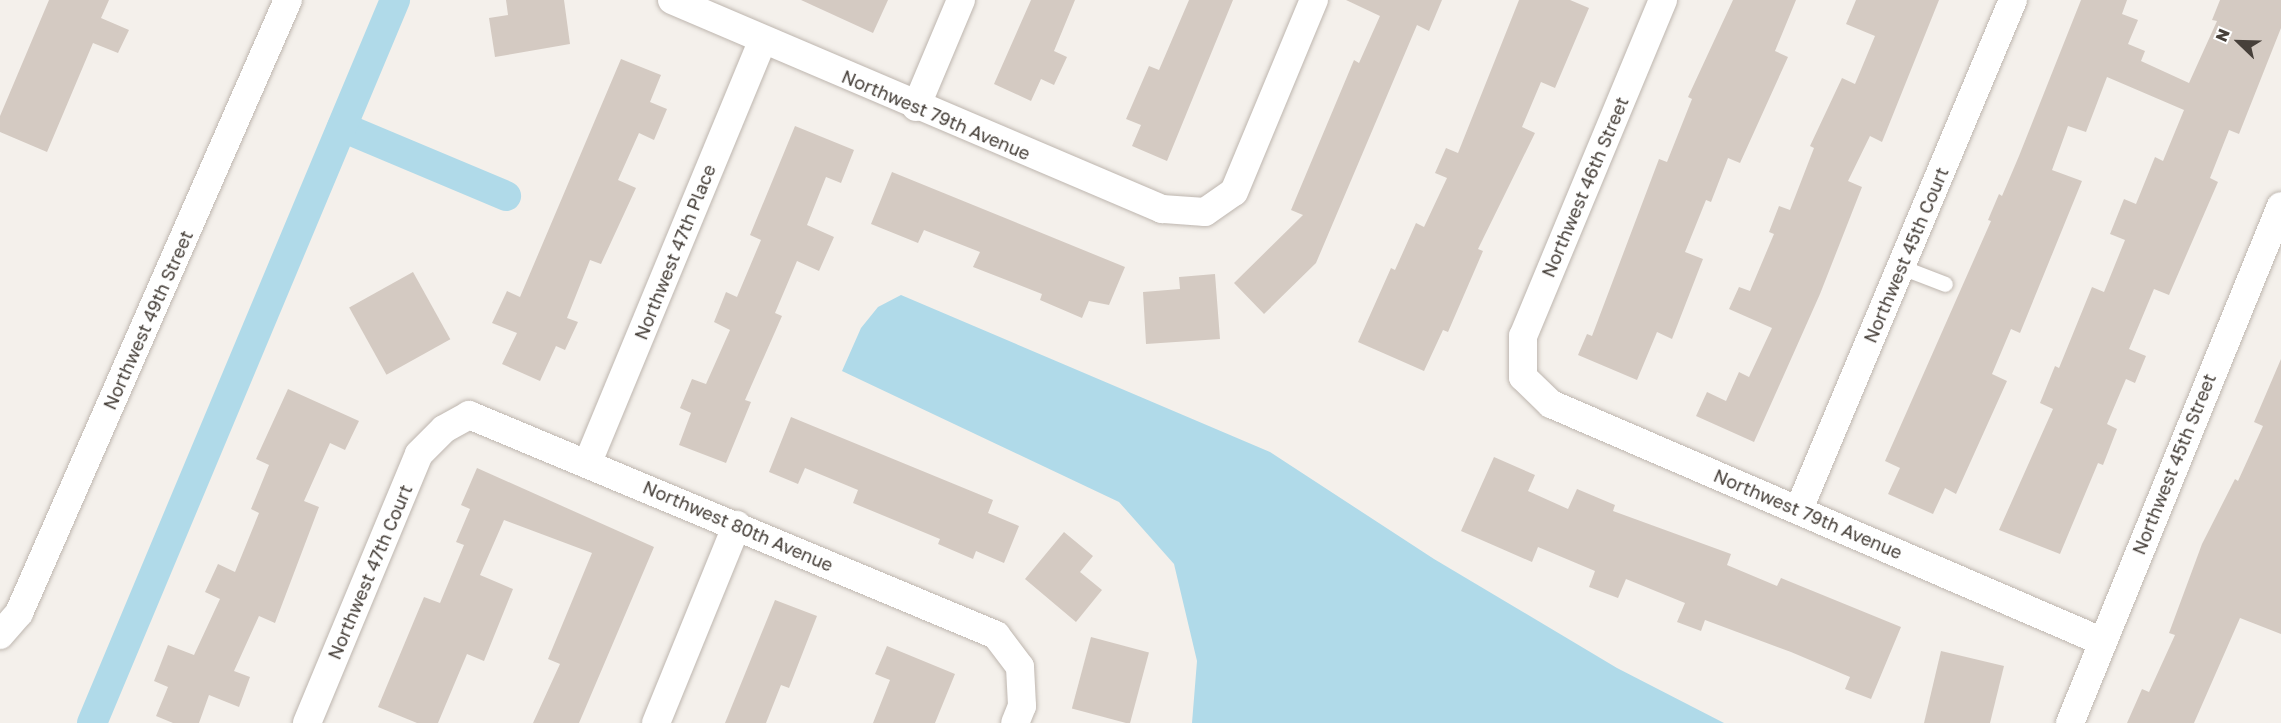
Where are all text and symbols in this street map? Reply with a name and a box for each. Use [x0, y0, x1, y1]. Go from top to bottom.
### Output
north arrow [2209, 12, 2269, 72]
text: N [2211, 25, 2234, 44]
street label: Northwest 79th Avenue [838, 65, 1034, 165]
street label: Northwest 46th Street [1537, 94, 1633, 280]
street label: Northwest 47th Place [630, 161, 720, 343]
street label: Northwest 45th Court [1859, 164, 1953, 346]
street label: Northwest 49th Street [99, 227, 197, 413]
street label: Northwest 45th Street [2128, 370, 2220, 558]
street label: Northwest 79th Avenue [1710, 464, 1906, 564]
street label: Northwest 80th Avenue [640, 476, 836, 576]
street label: Northwest 47th Court [323, 481, 417, 663]

